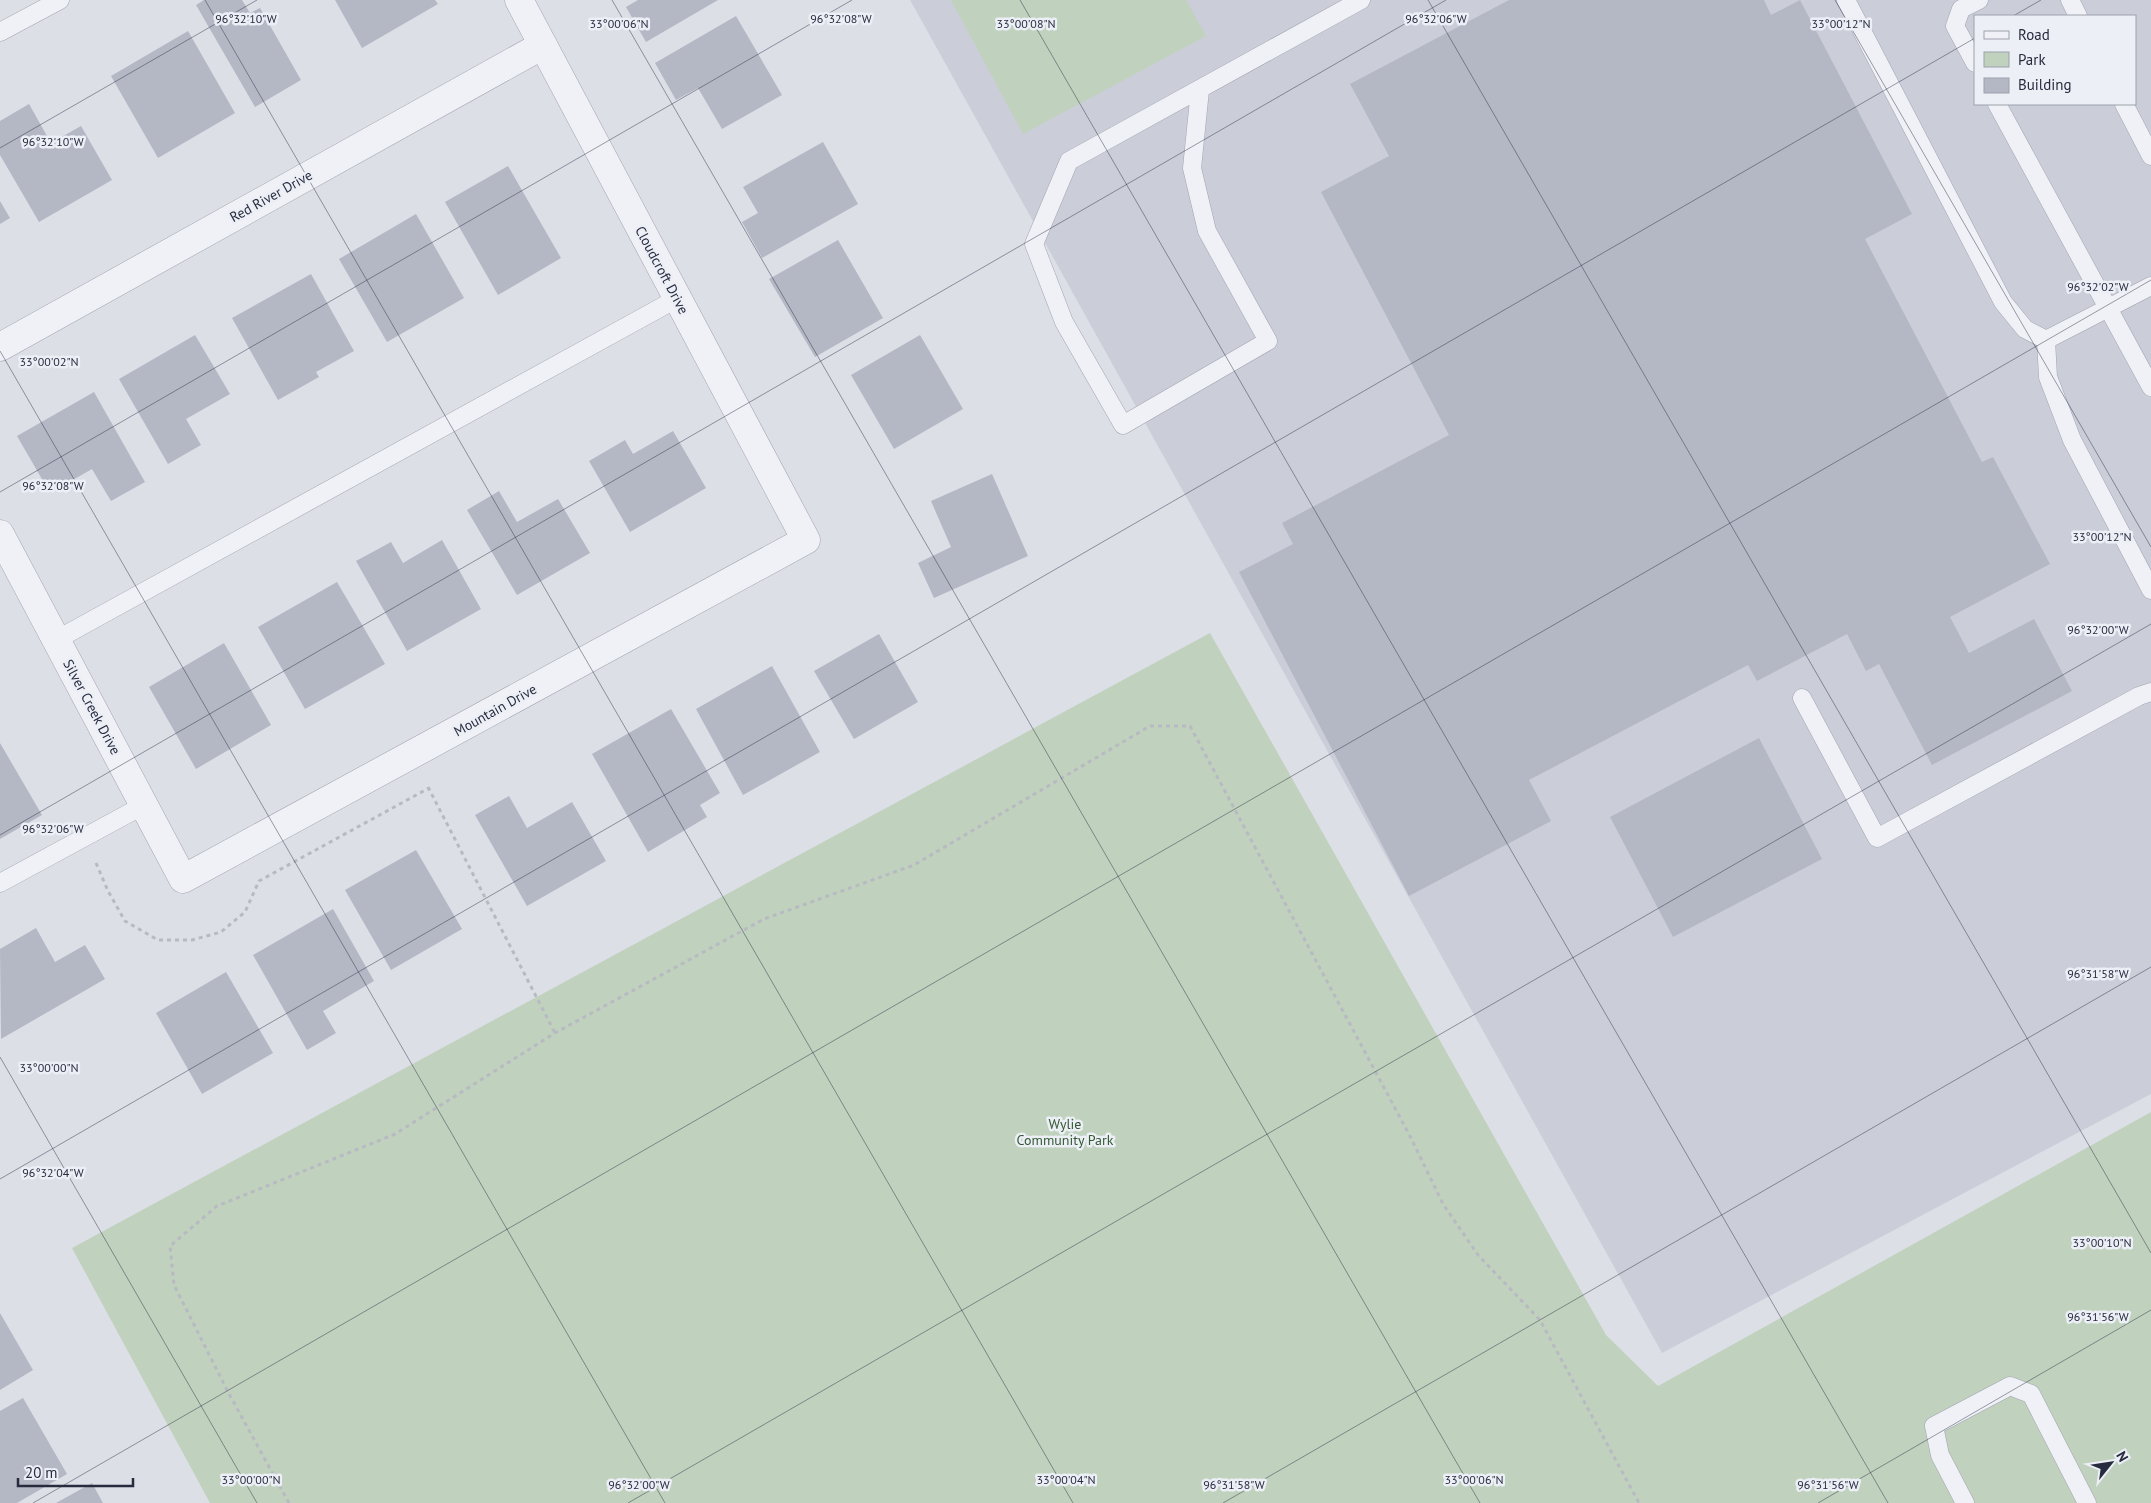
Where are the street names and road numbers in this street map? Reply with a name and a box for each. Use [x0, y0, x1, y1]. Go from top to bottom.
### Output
street label: Red River Drive [227, 166, 315, 226]
street label: Cloudcroft Drive [631, 223, 693, 317]
street label: Silver Creek Drive [59, 656, 125, 758]
street label: Mountain Drive [450, 680, 540, 740]

